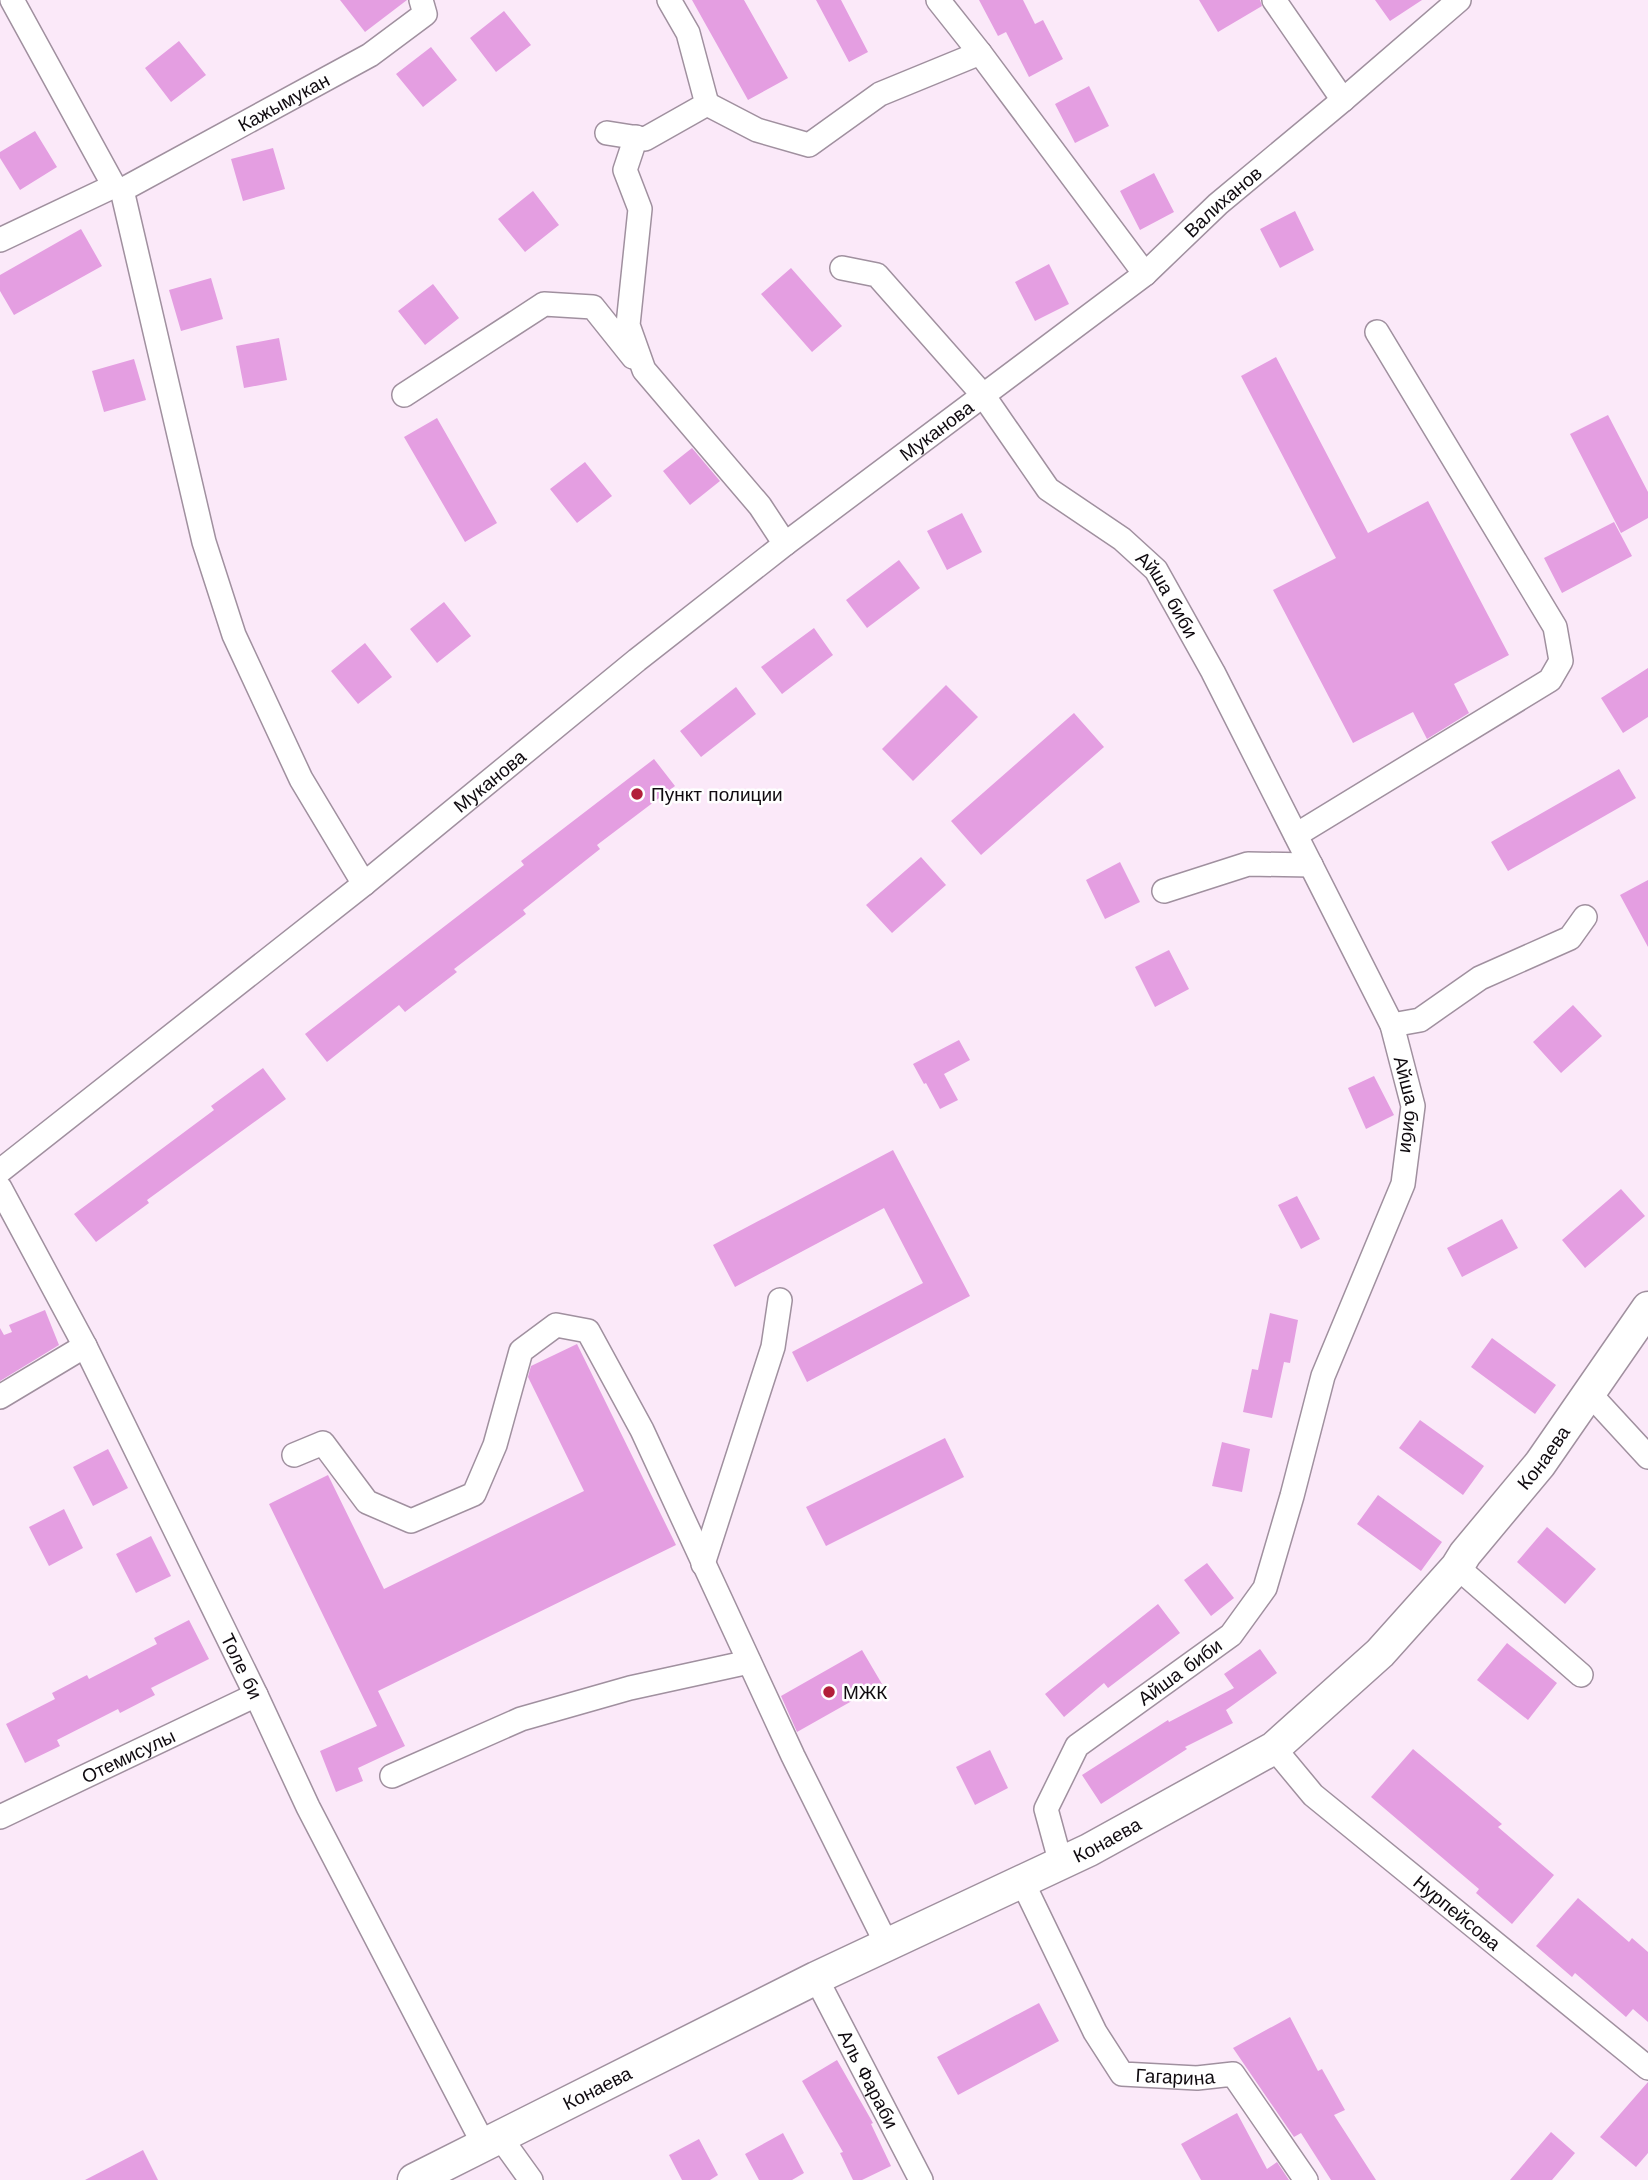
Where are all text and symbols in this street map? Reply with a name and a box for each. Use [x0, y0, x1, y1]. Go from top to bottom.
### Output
street label: Кажымукан [234, 68, 333, 136]
street label: Валиханов [1179, 161, 1266, 242]
street label: Муканова [895, 395, 978, 466]
street label: Айша биби [1131, 546, 1203, 642]
street label: Муканова [449, 744, 531, 817]
place label: Пункт полиции [651, 783, 783, 806]
marker: Пункт полиции [629, 786, 645, 802]
street label: Айша биби [1389, 1054, 1425, 1155]
street label: Конаева [1512, 1421, 1575, 1494]
street label: Толе би [216, 1630, 268, 1703]
street label: Айша биби [1133, 1634, 1227, 1710]
place label: МЖК [843, 1681, 887, 1704]
marker: МЖК [821, 1684, 837, 1700]
street label: Отемисулы [78, 1724, 179, 1788]
street label: Конаева [1069, 1812, 1145, 1867]
street label: Нурпейсова [1409, 1870, 1506, 1955]
street label: Аль Фараби [833, 2026, 904, 2132]
street label: Конаева [559, 2061, 636, 2115]
street label: Гагарина [1135, 2063, 1216, 2090]

